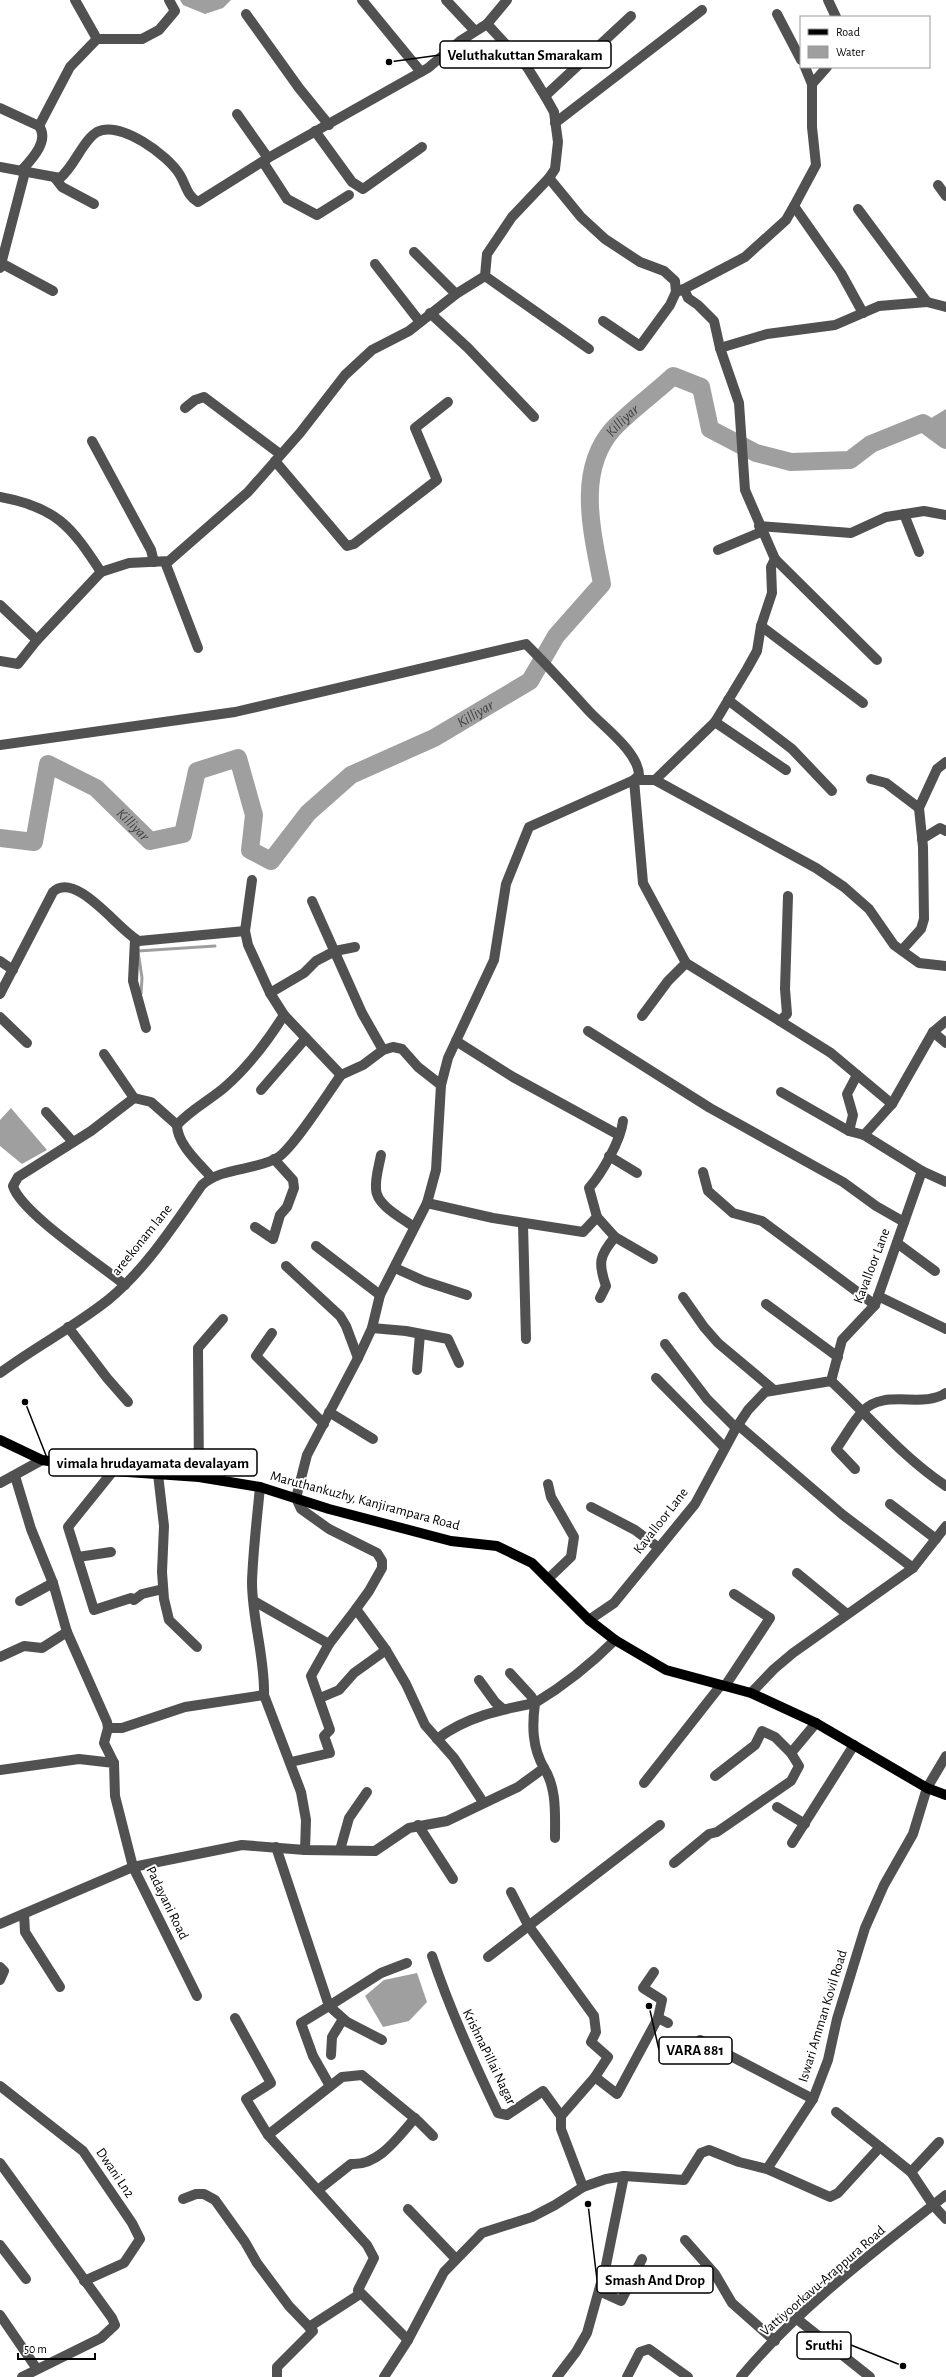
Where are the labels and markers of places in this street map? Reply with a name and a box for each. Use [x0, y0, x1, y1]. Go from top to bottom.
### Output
callout: Veluthakuttan Smarakam [440, 41, 611, 68]
callout: vimala hrudayamata devalayam [49, 1449, 257, 1476]
callout: VARA 881 [659, 2037, 732, 2064]
callout: Smash And Drop [597, 2266, 713, 2293]
callout: Sruthi [797, 2332, 851, 2359]

